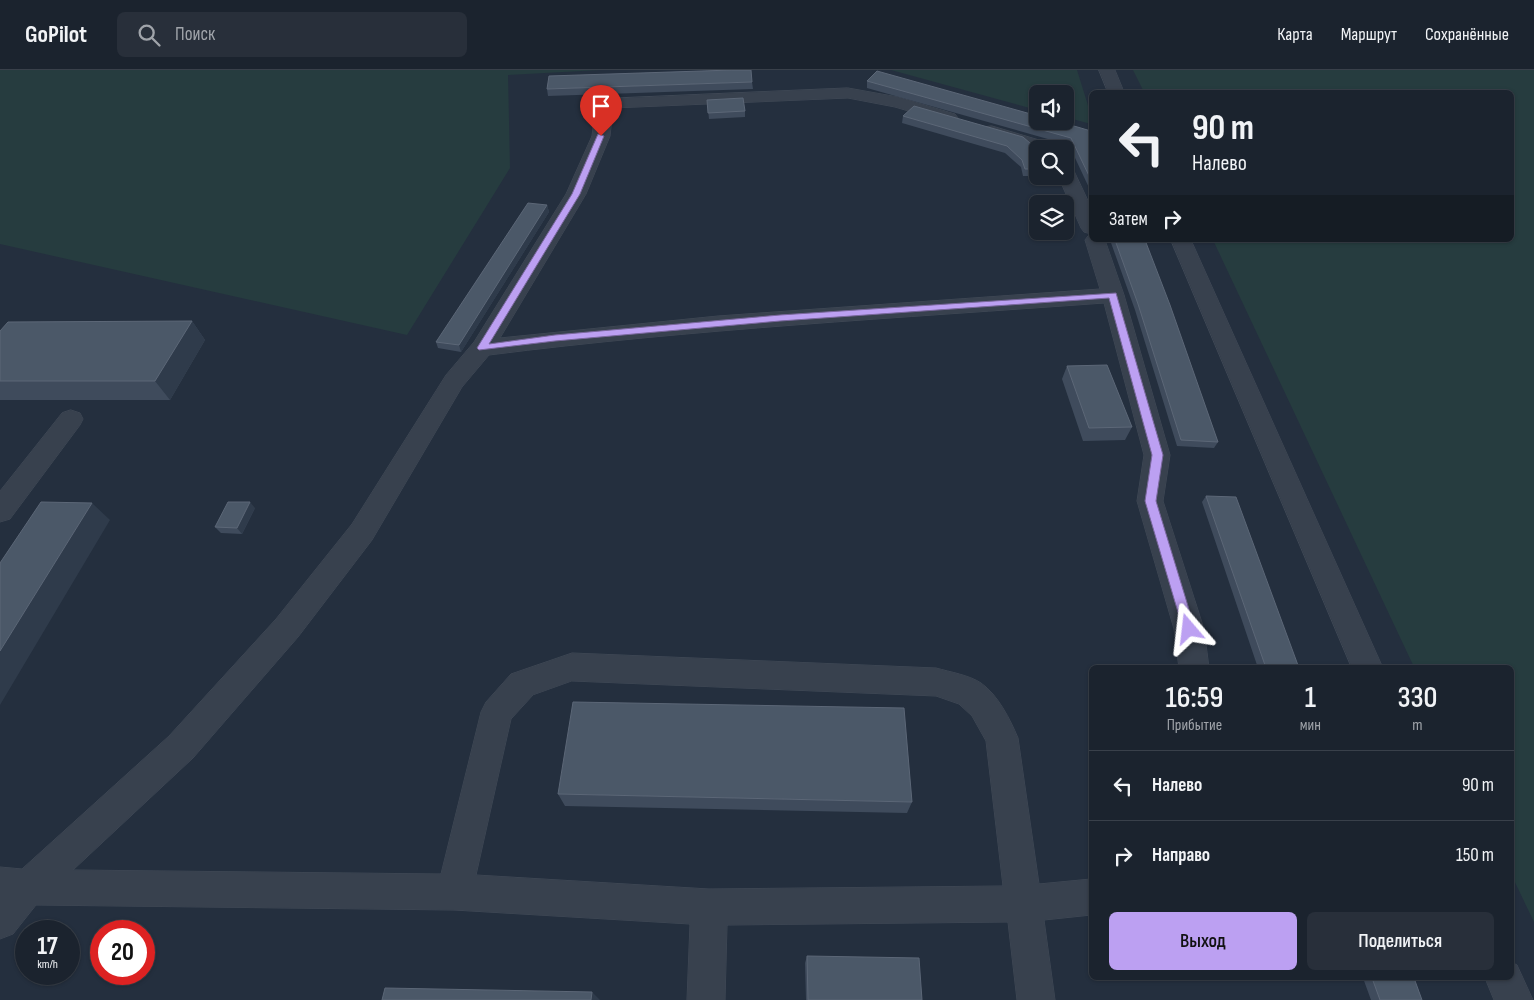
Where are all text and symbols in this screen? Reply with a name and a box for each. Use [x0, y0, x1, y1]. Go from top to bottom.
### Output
search box [117, 12, 467, 57]
text: GoPilot [25, 20, 87, 49]
icon: search [135, 21, 163, 49]
text: Поиск [175, 23, 215, 46]
text: Карта [1277, 24, 1313, 45]
text: Маршрут [1341, 24, 1397, 45]
text: Сохранённые [1425, 24, 1509, 45]
pin [580, 85, 622, 136]
map controls [1029, 85, 1074, 240]
button: sound [1029, 85, 1074, 130]
icon: arrive [587, 92, 615, 120]
text: 90 m [1192, 107, 1254, 150]
icon: left [1109, 110, 1174, 175]
button: search [1029, 140, 1074, 185]
text: Налево [1192, 150, 1247, 177]
button: layers [1029, 195, 1074, 240]
icon: right [1158, 205, 1186, 233]
text: Затем [1109, 208, 1148, 231]
position arrow [1162, 602, 1214, 654]
text: 16:59 [1166, 680, 1223, 716]
text: 1 [1305, 680, 1316, 716]
text: 330 [1397, 680, 1438, 716]
text: Прибытие [1167, 716, 1222, 735]
text: мин [1300, 716, 1321, 735]
text: m [1412, 716, 1423, 735]
icon: left [1109, 772, 1137, 800]
text: Налево [1152, 774, 1202, 797]
text: 90 m [1462, 774, 1494, 797]
icon: right [1109, 842, 1137, 870]
text: Направо [1152, 844, 1210, 867]
text: 150 m [1456, 844, 1494, 867]
button: Выход [1109, 912, 1297, 970]
button: Поделиться [1307, 912, 1494, 970]
speed limit sign: 20 [90, 920, 155, 985]
text: 17 [37, 931, 58, 962]
text: km/h [37, 957, 58, 972]

